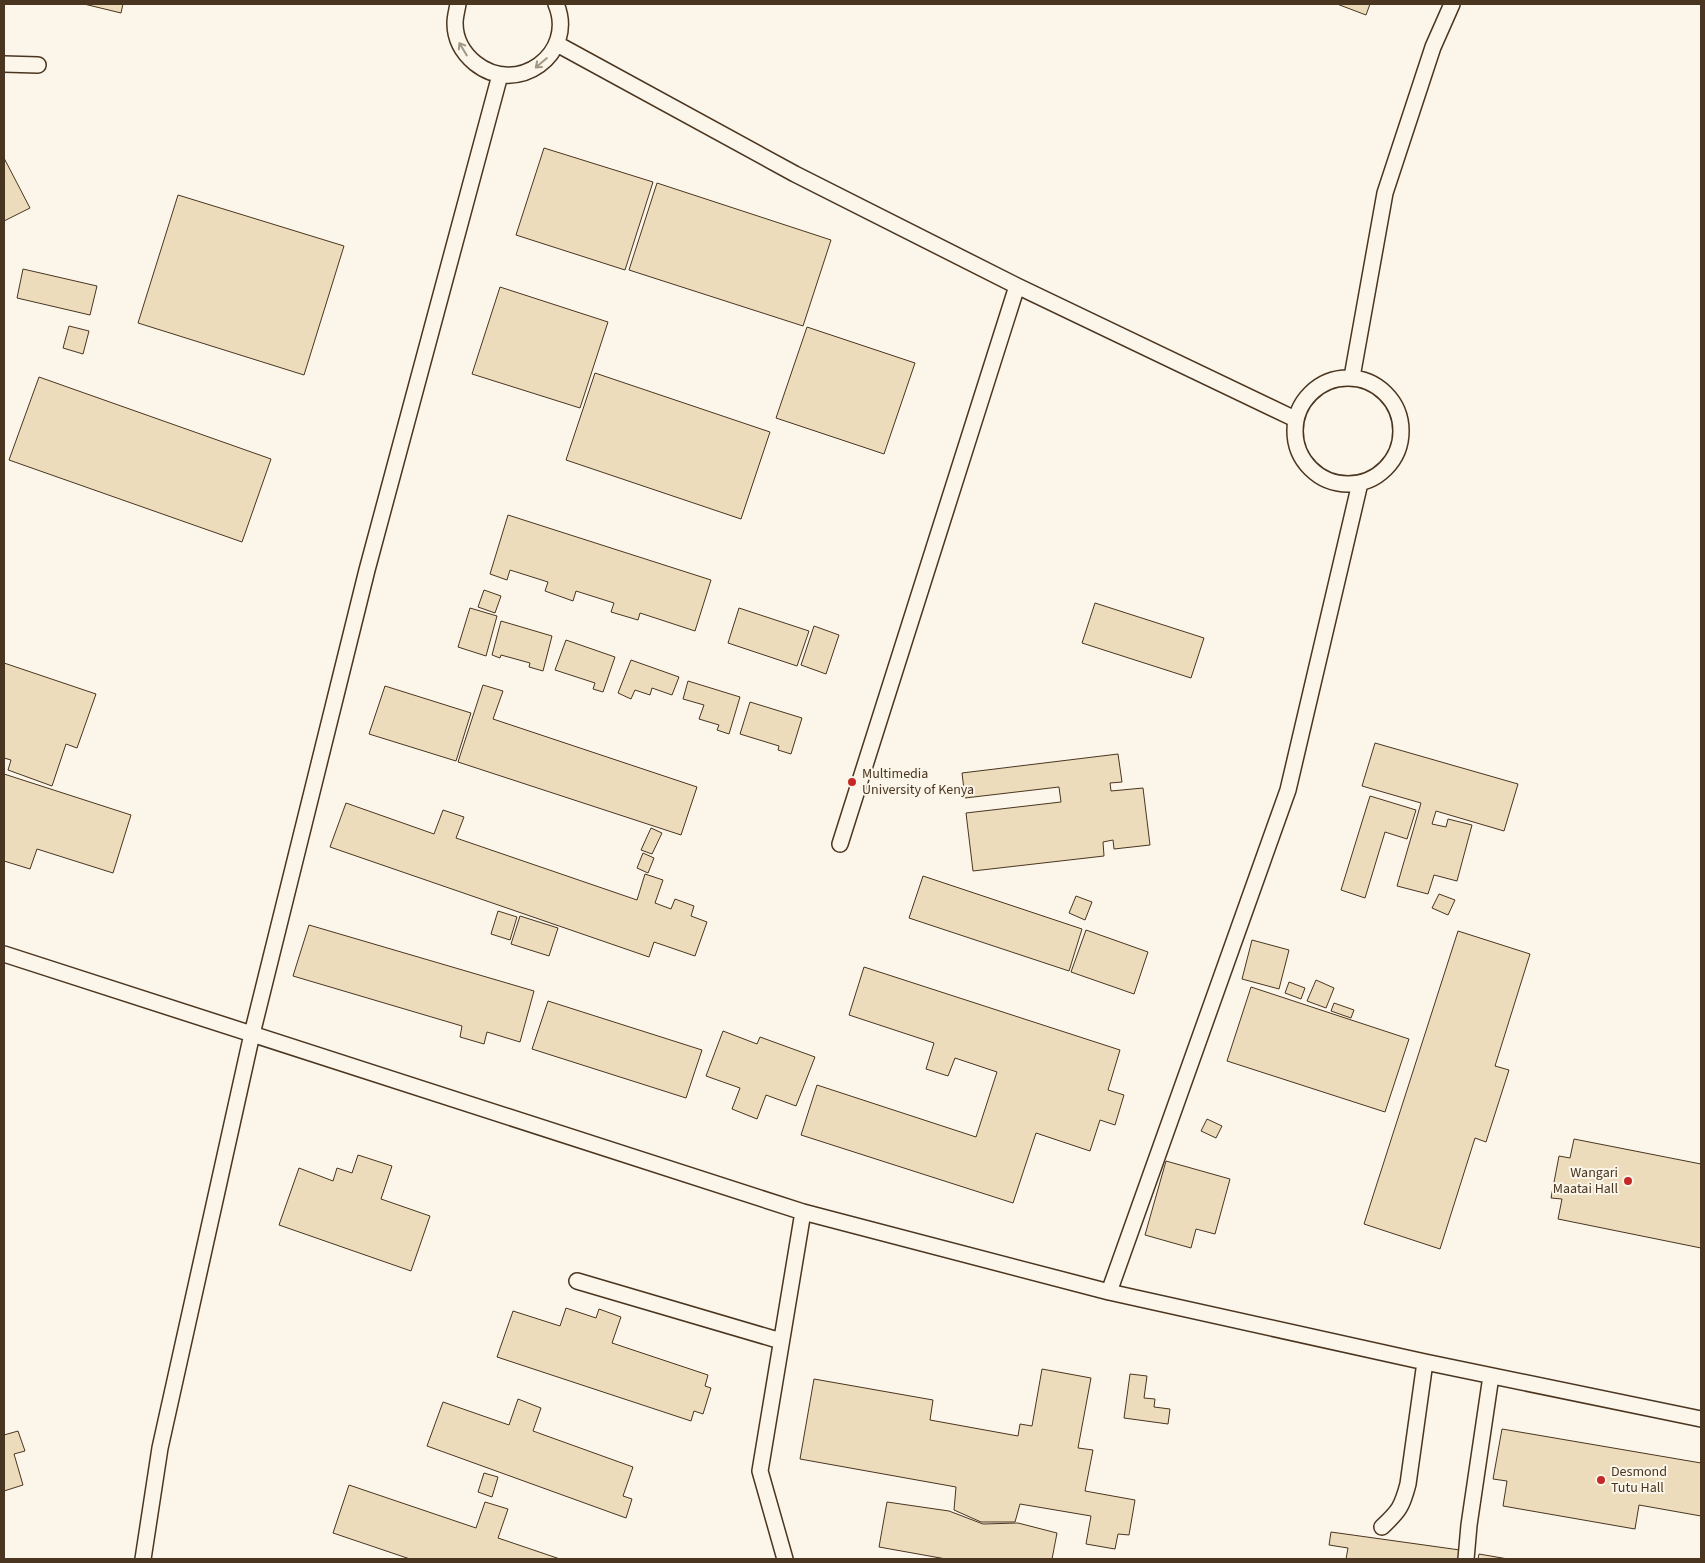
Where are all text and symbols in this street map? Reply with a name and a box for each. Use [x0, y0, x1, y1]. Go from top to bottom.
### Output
one-way arrow [457, 43, 467, 57]
one-way arrow [535, 57, 548, 68]
place label: Multimedia University of Kenya [862, 764, 974, 800]
marker: Multimedia University of Kenya [846, 776, 858, 788]
place label: Wangari Maatai Hall [1553, 1163, 1618, 1199]
marker: Wangari Maatai Hall [1622, 1175, 1634, 1187]
place label: Desmond Tutu Hall [1611, 1462, 1667, 1498]
marker: Desmond Tutu Hall [1595, 1474, 1607, 1486]

